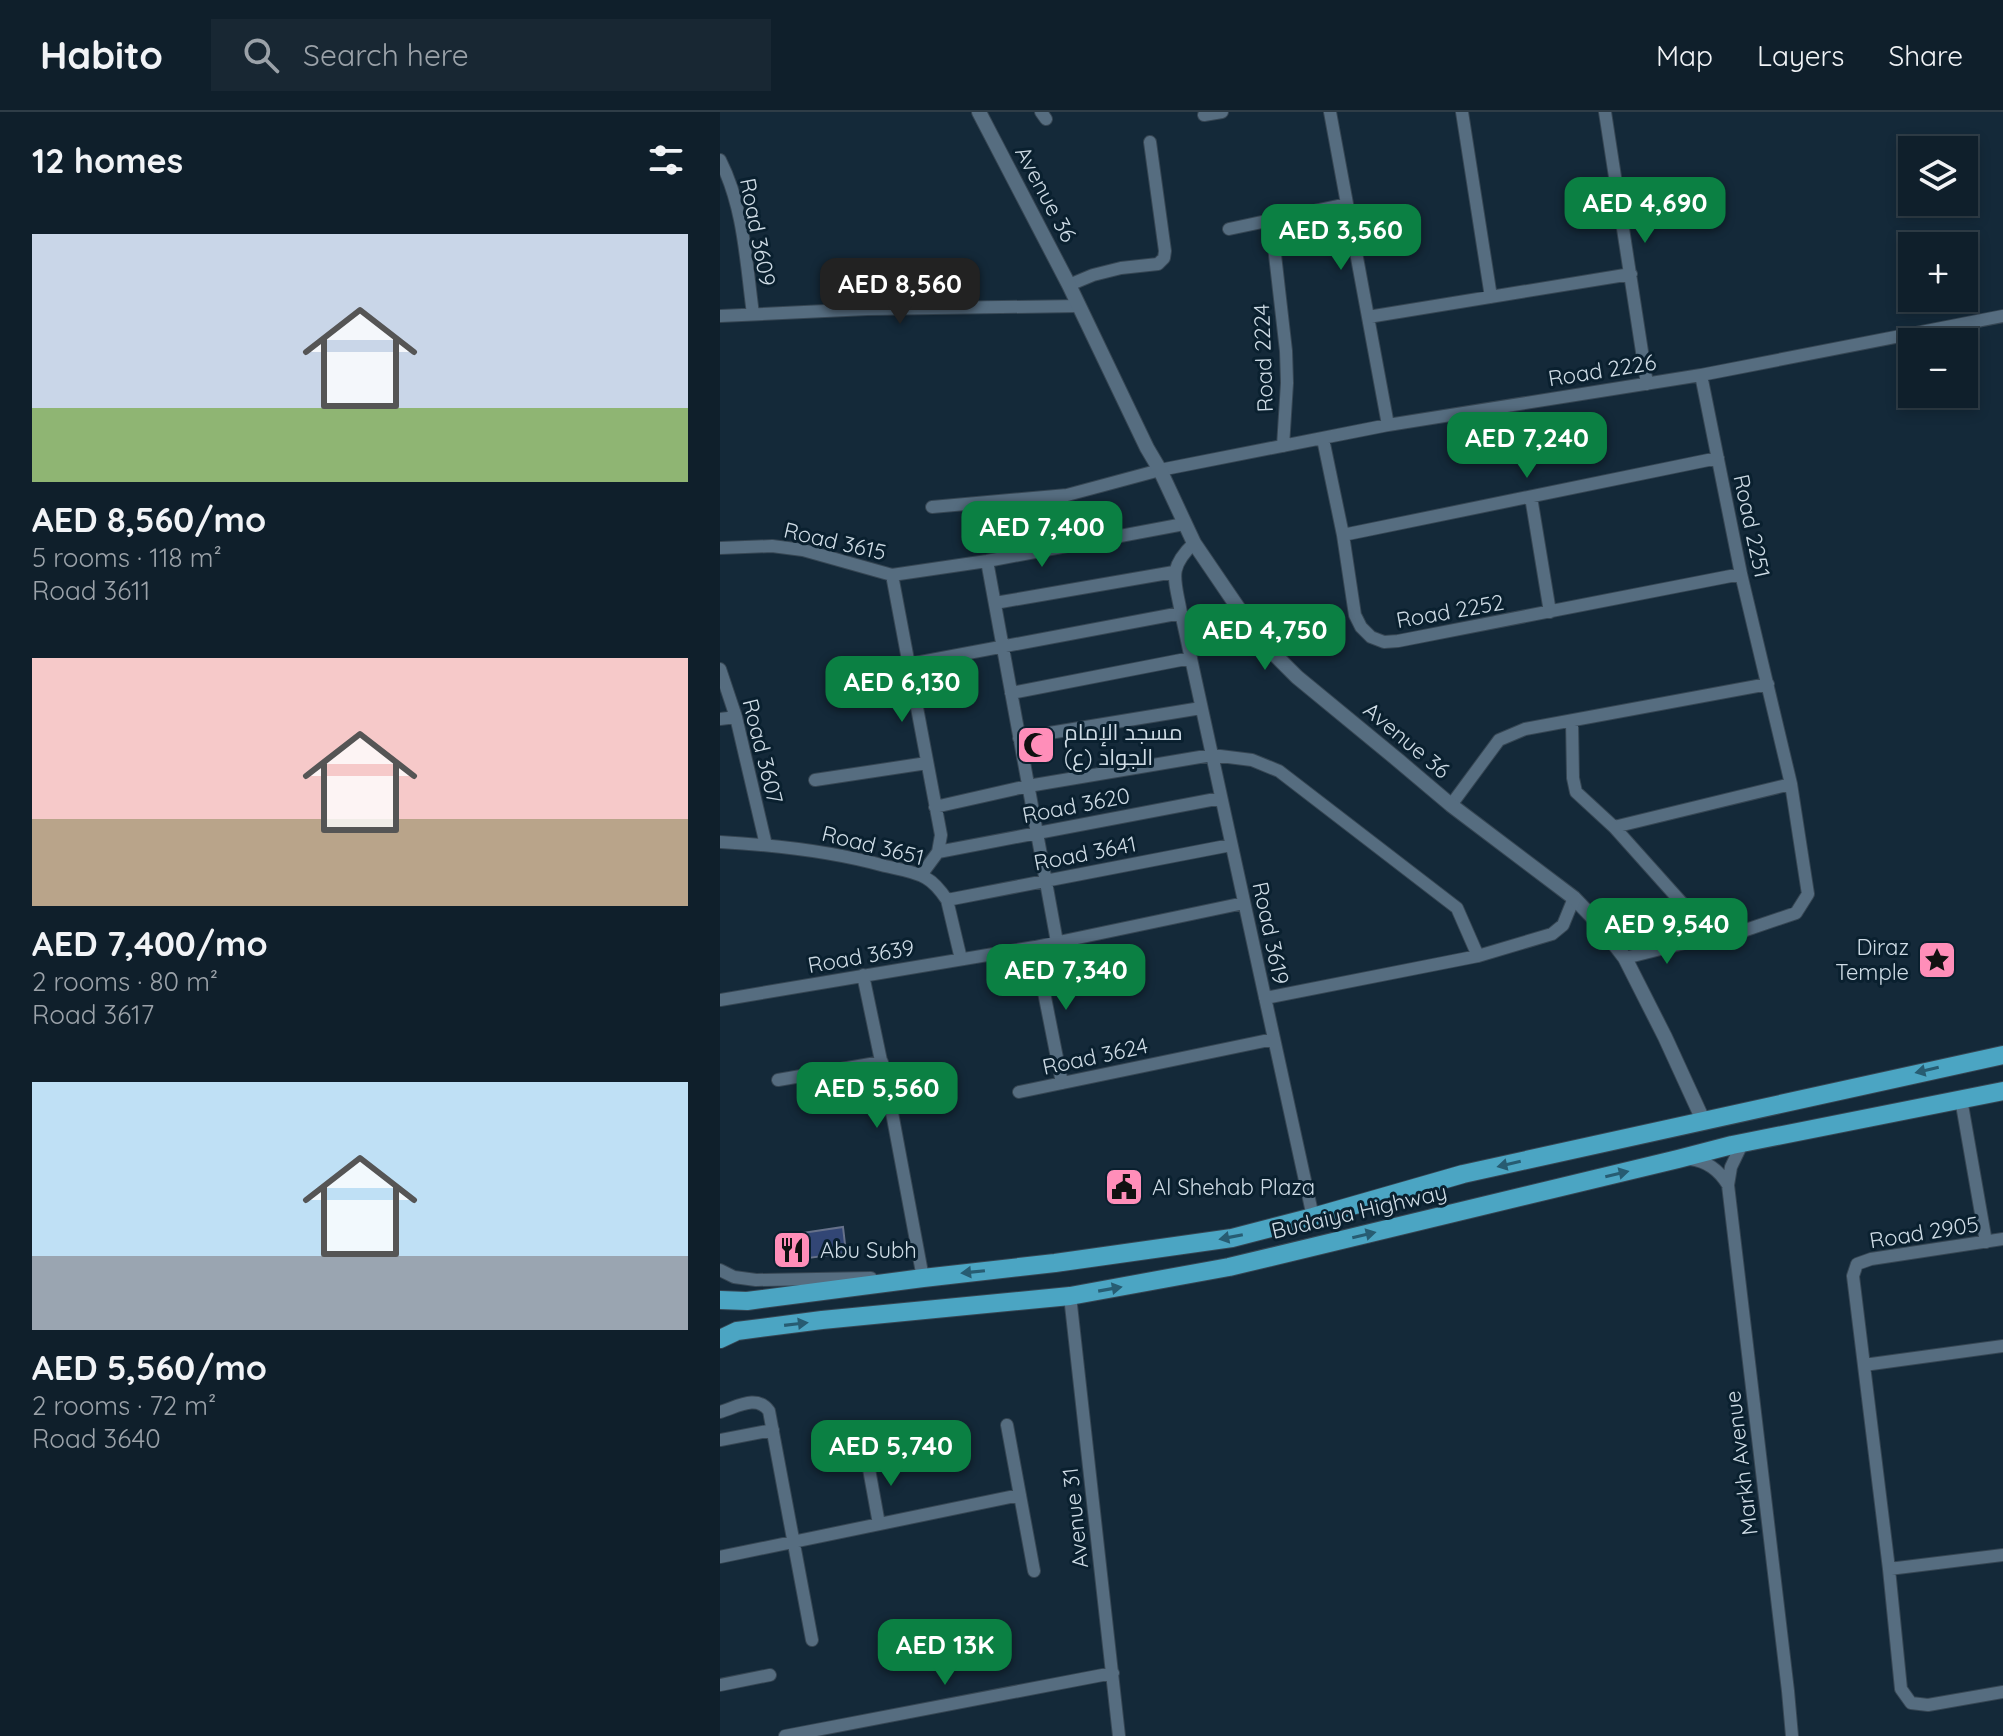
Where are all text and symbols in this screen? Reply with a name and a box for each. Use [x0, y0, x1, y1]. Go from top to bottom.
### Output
search box [211, 19, 771, 91]
text: Habito [40, 31, 163, 79]
icon: search [239, 33, 283, 77]
text: Search here [303, 36, 469, 74]
text: Map [1656, 38, 1713, 73]
text: Layers [1757, 38, 1844, 73]
text: Share [1888, 38, 1963, 73]
map controls [1898, 136, 1978, 408]
button: layers [1898, 136, 1978, 216]
icon: filters [644, 138, 688, 182]
text: 12 homes [32, 139, 183, 182]
street label: Avenue 36 [1009, 141, 1083, 247]
street label: Road 3609 [734, 176, 782, 288]
pin: AED 4,690 [1553, 177, 1737, 245]
text: AED 4,690 [1583, 186, 1707, 219]
pin: AED 3,560 [1249, 204, 1433, 272]
text: AED 3,560 [1279, 213, 1403, 246]
button: + [1898, 232, 1978, 312]
pin: AED 8,560 [808, 258, 992, 326]
text: AED 8,560 [838, 267, 962, 300]
icon: home [288, 286, 432, 430]
street label: Road 2224 [1247, 303, 1279, 413]
button: − [1898, 328, 1978, 408]
street label: Road 2226 [1546, 348, 1658, 392]
pin: AED 7,240 [1435, 412, 1619, 480]
text: AED 7,240 [1465, 421, 1589, 454]
street label: Road 2251 [1727, 472, 1777, 580]
text: AED 8,560/mo [32, 498, 266, 541]
pin: AED 7,400 [950, 501, 1134, 569]
text: AED 7,400 [979, 510, 1105, 543]
street label: Road 3615 [781, 516, 889, 566]
text: 5 rooms · 118 m² [32, 541, 222, 574]
text: Road 3611 [32, 574, 150, 607]
street label: Road 2252 [1394, 588, 1506, 634]
pin: AED 4,750 [1173, 604, 1357, 672]
text: AED 4,750 [1202, 613, 1328, 646]
pin: AED 6,130 [810, 656, 994, 724]
text: AED 6,130 [843, 665, 961, 698]
street label: Road 3607 [736, 696, 790, 806]
street label: Avenue 36 [1358, 696, 1456, 784]
icon: home [288, 710, 432, 854]
place label: مسجد الإمام الجواد (ع) [1064, 718, 1183, 772]
mosque icon: مسجد الإمام الجواد (ع) [1015, 724, 1057, 766]
street label: Road 3620 [1020, 781, 1132, 829]
street label: Road 3651 [819, 819, 927, 871]
street label: Road 3641 [1031, 829, 1139, 877]
street label: Road 3619 [1246, 879, 1296, 987]
pin: AED 9,540 [1575, 898, 1759, 966]
text: AED 9,540 [1605, 907, 1729, 940]
text: AED 7,400/mo [32, 922, 268, 965]
street label: Road 3639 [806, 933, 916, 979]
place label: Diraz Temple [1835, 933, 1909, 986]
place icon: Diraz Temple [1916, 939, 1958, 981]
pin: AED 7,340 [974, 944, 1158, 1012]
text: AED 7,340 [1004, 953, 1128, 986]
text: 2 rooms · 80 m² [32, 965, 218, 998]
text: Road 3617 [32, 998, 154, 1031]
street label: Road 3624 [1040, 1031, 1150, 1081]
pin: AED 5,560 [785, 1062, 969, 1130]
one-way arrow [1914, 1064, 1939, 1077]
text: AED 5,560 [815, 1071, 939, 1104]
icon: home [288, 1134, 432, 1278]
one-way arrow [1496, 1158, 1521, 1171]
public building icon: Al Shehab Plaza [1103, 1166, 1145, 1208]
one-way arrow [1604, 1167, 1629, 1180]
place label: Al Shehab Plaza [1152, 1173, 1315, 1201]
street label: Budaiya Highway [1269, 1177, 1449, 1245]
street label: Road 2905 [1867, 1210, 1981, 1254]
one-way arrow [1352, 1228, 1377, 1240]
restaurant icon: Abu Subh [771, 1229, 813, 1271]
one-way arrow [1218, 1231, 1243, 1244]
place label: Abu Subh [820, 1236, 917, 1264]
one-way arrow [960, 1266, 985, 1279]
one-way arrow [1097, 1282, 1122, 1294]
one-way arrow [784, 1317, 809, 1330]
text: AED 5,560/mo [32, 1346, 267, 1389]
text: 2 rooms · 72 m² [32, 1389, 216, 1422]
street label: Markh Avenue [1718, 1389, 1764, 1537]
pin: AED 5,740 [799, 1420, 983, 1488]
text: Road 3640 [32, 1422, 161, 1455]
text: AED 5,740 [829, 1429, 953, 1462]
street label: Avenue 31 [1056, 1466, 1094, 1570]
pin: AED 13K [871, 1619, 1019, 1687]
text: AED 13K [896, 1628, 994, 1661]

